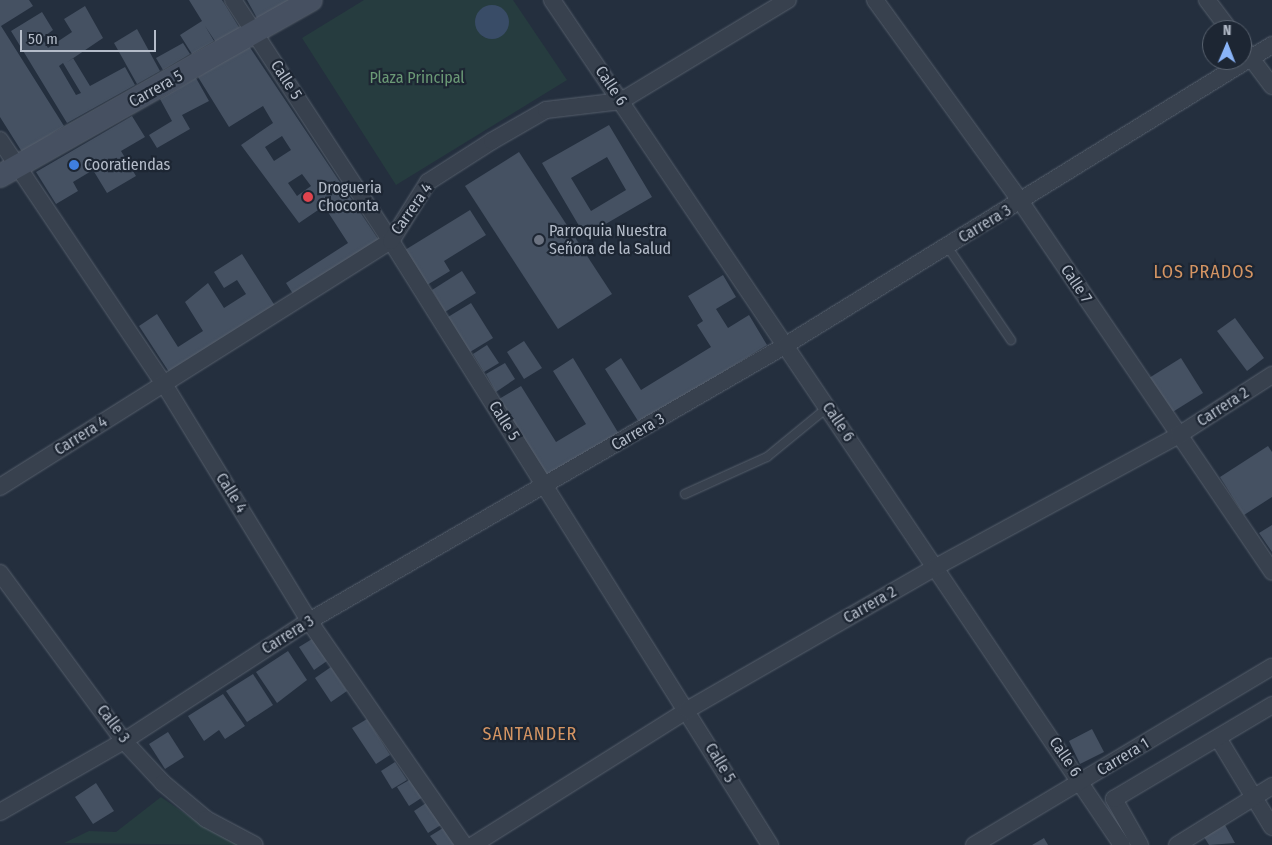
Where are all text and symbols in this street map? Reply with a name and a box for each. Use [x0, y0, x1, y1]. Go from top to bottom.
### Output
scale bar [22, 20, 159, 52]
north arrow [1202, 20, 1252, 70]
text: N [1223, 22, 1232, 39]
text: 50 m [28, 30, 58, 48]
street label: Calle 5 [266, 57, 306, 103]
street label: Calle 6 [591, 63, 631, 109]
street label: Carrera 5 [126, 66, 186, 112]
park label: Plaza Principal [369, 68, 465, 88]
place label: Cooratiendas [84, 155, 170, 175]
marker: Cooratiendas [68, 159, 80, 171]
place label: Drogueria Choconta [318, 178, 382, 216]
street label: Carrera 4 [387, 179, 437, 239]
marker: Drogueria Choconta [302, 191, 314, 203]
street label: Carrera 3 [955, 201, 1015, 247]
place label: Parroquia Nuestra Señora de la Salud [549, 221, 671, 259]
marker: Parroquia Nuestra Señora de la Salud [533, 234, 545, 246]
street label: Calle 7 [1056, 261, 1096, 307]
district label: LOS PRADOS [1152, 261, 1256, 283]
street label: Carrera 2 [1193, 383, 1253, 431]
street label: Calle 5 [484, 398, 524, 444]
street label: Calle 6 [818, 399, 858, 445]
street label: Carrera 3 [608, 409, 668, 455]
street label: Carrera 4 [51, 412, 111, 460]
street label: Calle 4 [211, 469, 251, 517]
street label: Carrera 2 [840, 582, 900, 628]
street label: Carrera 3 [258, 611, 318, 659]
street label: Calle 3 [92, 701, 134, 747]
district label: SANTANDER [481, 723, 579, 745]
street label: Calle 6 [1045, 734, 1085, 780]
street label: Carrera 1 [1093, 734, 1153, 780]
street label: Calle 5 [701, 740, 739, 786]

